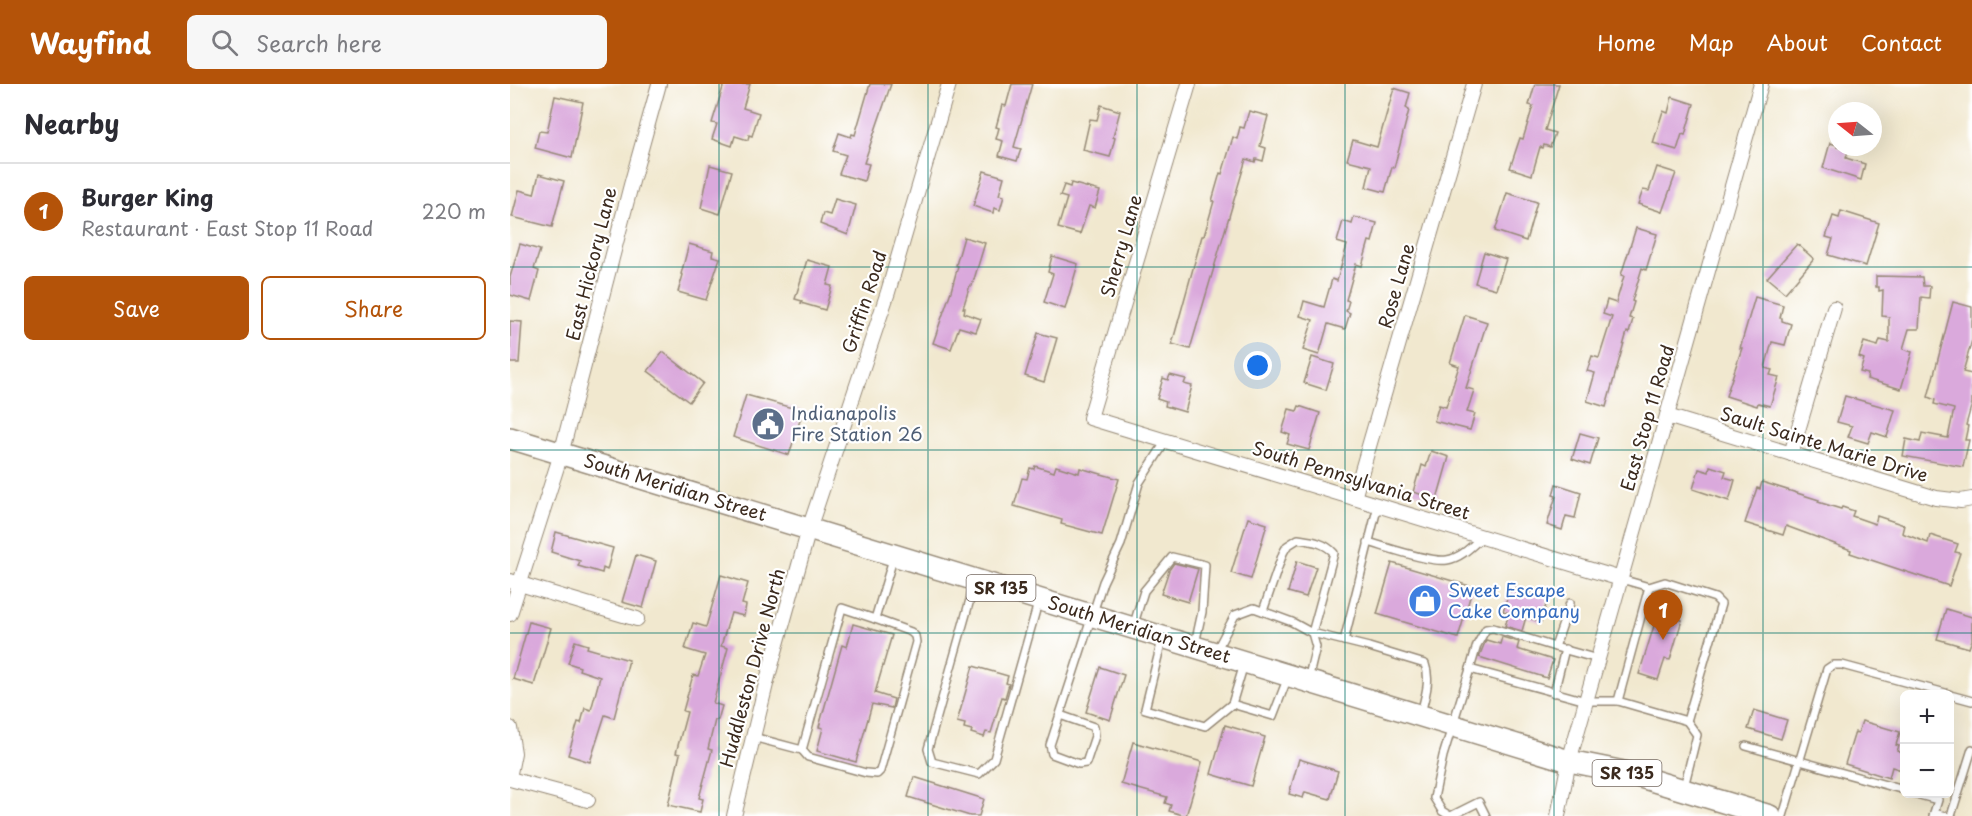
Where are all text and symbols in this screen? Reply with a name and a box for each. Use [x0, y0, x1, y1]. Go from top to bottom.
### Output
search box [187, 15, 607, 69]
text: Wayfind [30, 21, 151, 64]
icon: search [208, 26, 241, 59]
text: Search here [256, 26, 382, 59]
text: Home [1597, 26, 1656, 58]
text: Map [1689, 26, 1734, 58]
text: About [1767, 26, 1828, 58]
text: Contact [1861, 26, 1942, 58]
north arrow [1828, 102, 1882, 156]
text: Nearby [24, 104, 119, 143]
text: Burger King [81, 180, 213, 213]
street label: East Hickory Lane [558, 184, 623, 343]
street label: Sherry Lane [1093, 191, 1148, 300]
text: 1 [39, 196, 48, 226]
text: 220 m [422, 196, 486, 226]
text: Restaurant · East Stop 11 Road [81, 213, 373, 243]
street label: Rose Lane [1371, 240, 1421, 331]
street label: Griffin Road [834, 247, 893, 356]
button: Save [24, 276, 249, 340]
button: Share [261, 276, 486, 340]
street label: East Stop 11 Road [1613, 341, 1680, 494]
your location [1243, 351, 1272, 380]
place label: Indianapolis Fire Station 26 [791, 399, 922, 447]
street label: Sault Sainte Marie Drive [1717, 399, 1932, 488]
public building icon: Indianapolis Fire Station 26 [750, 406, 786, 442]
street label: South Pennsylvania Street [1249, 434, 1474, 526]
street label: South Meridian Street [581, 446, 770, 527]
street label: Huddleston Drive North [712, 565, 791, 770]
road number: SR 135 [966, 575, 1036, 601]
place label: Sweet Escape Cake Company [1448, 576, 1580, 624]
shop icon: Sweet Escape Cake Company [1407, 583, 1443, 619]
street label: South Meridian Street [1045, 588, 1234, 669]
pin: 1 [1644, 590, 1682, 640]
map controls [1900, 690, 1954, 798]
button: + [1900, 690, 1954, 744]
button: − [1900, 744, 1954, 798]
road number: SR 135 [1592, 760, 1662, 786]

